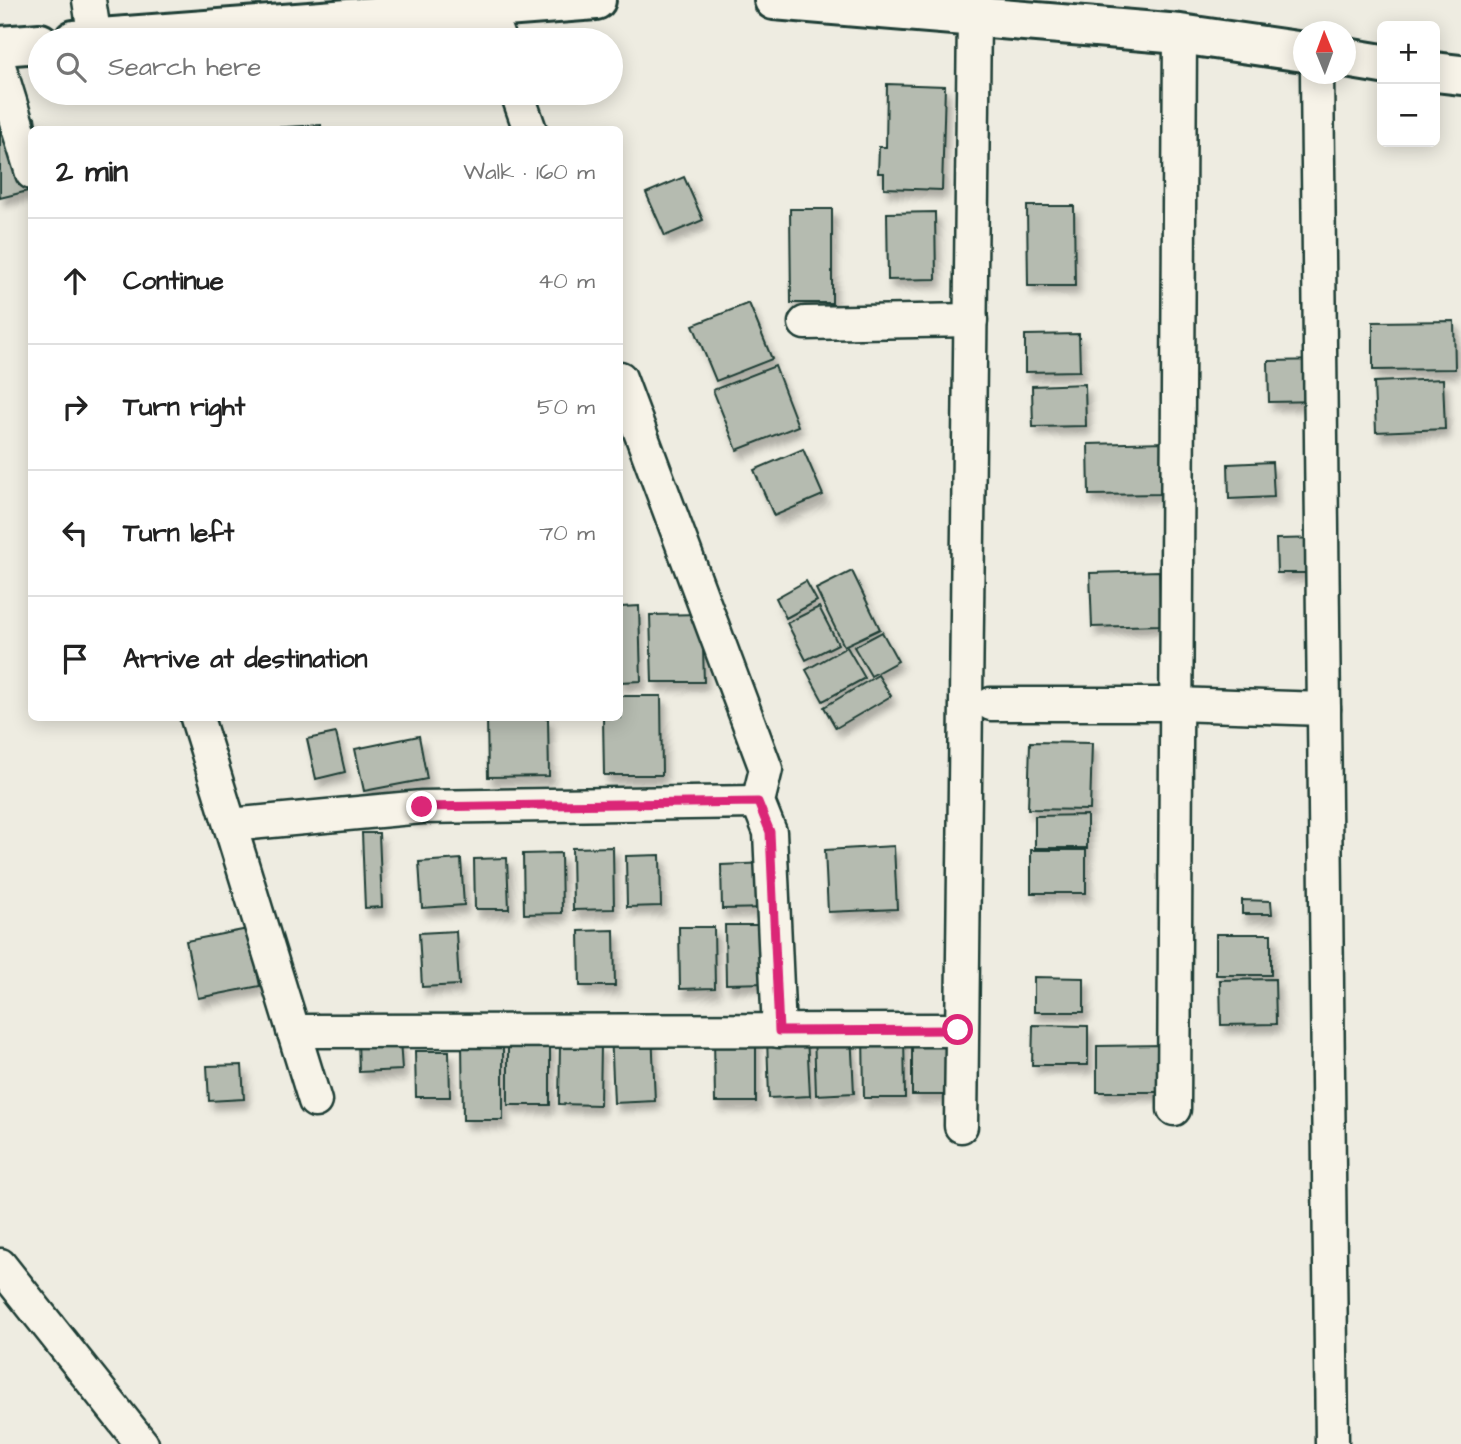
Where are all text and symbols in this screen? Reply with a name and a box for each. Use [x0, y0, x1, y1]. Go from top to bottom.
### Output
north arrow [1293, 21, 1356, 84]
map controls [1377, 21, 1440, 147]
button: + [1377, 21, 1440, 84]
search box [28, 28, 623, 105]
icon: search [52, 48, 90, 86]
text: Search here [108, 49, 261, 85]
button: − [1377, 84, 1440, 147]
text: 2 min [56, 151, 128, 193]
text: Walk · 160 m [463, 156, 595, 188]
icon: ahead [56, 262, 94, 300]
text: Continue [123, 263, 224, 299]
text: 40 m [538, 265, 595, 297]
icon: right [56, 388, 94, 426]
text: Turn right [123, 389, 245, 425]
text: 50 m [537, 391, 595, 423]
icon: left [56, 514, 94, 552]
text: Turn left [123, 515, 234, 551]
text: 70 m [539, 517, 595, 549]
icon: arrive [56, 640, 94, 678]
text: Arrive at destination [123, 641, 368, 677]
route end [406, 791, 437, 822]
route start [942, 1014, 973, 1045]

